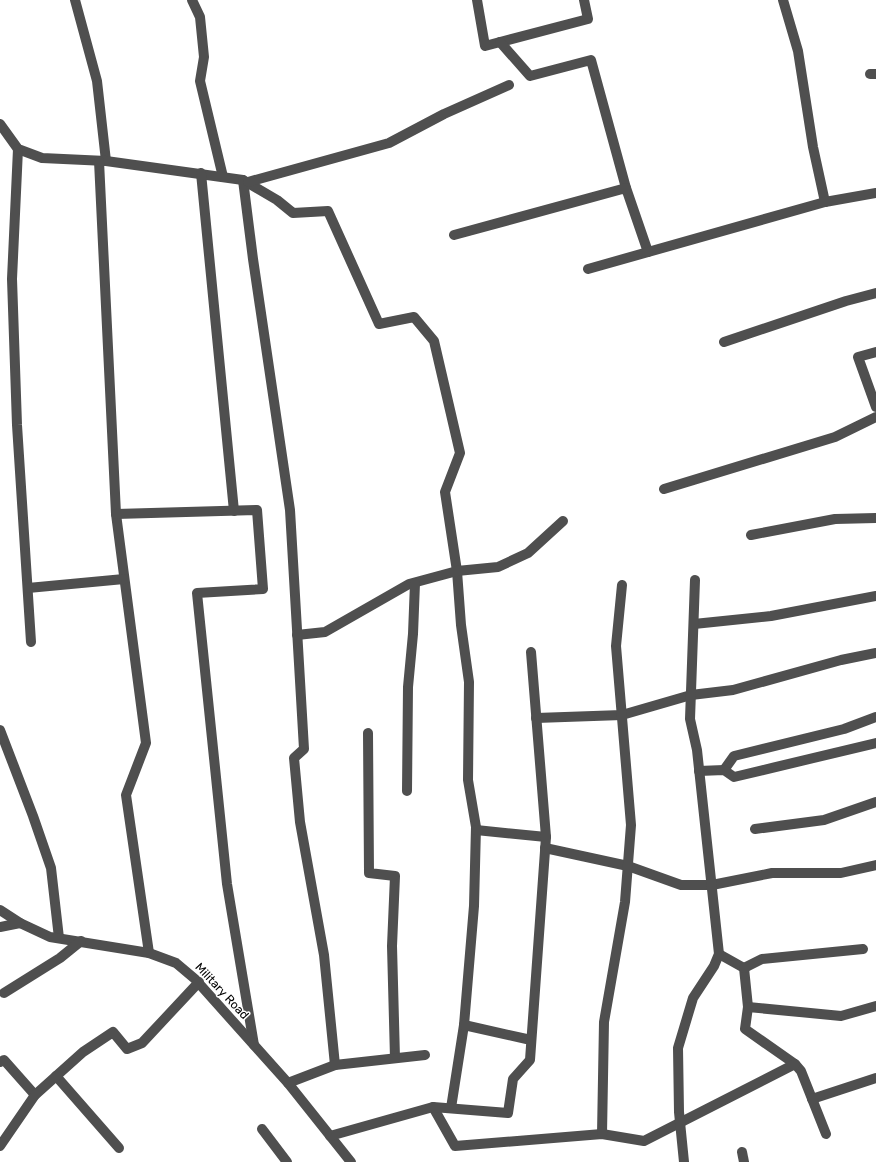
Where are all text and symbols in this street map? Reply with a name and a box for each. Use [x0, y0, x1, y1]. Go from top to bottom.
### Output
street label: Military Road [192, 960, 252, 1022]

